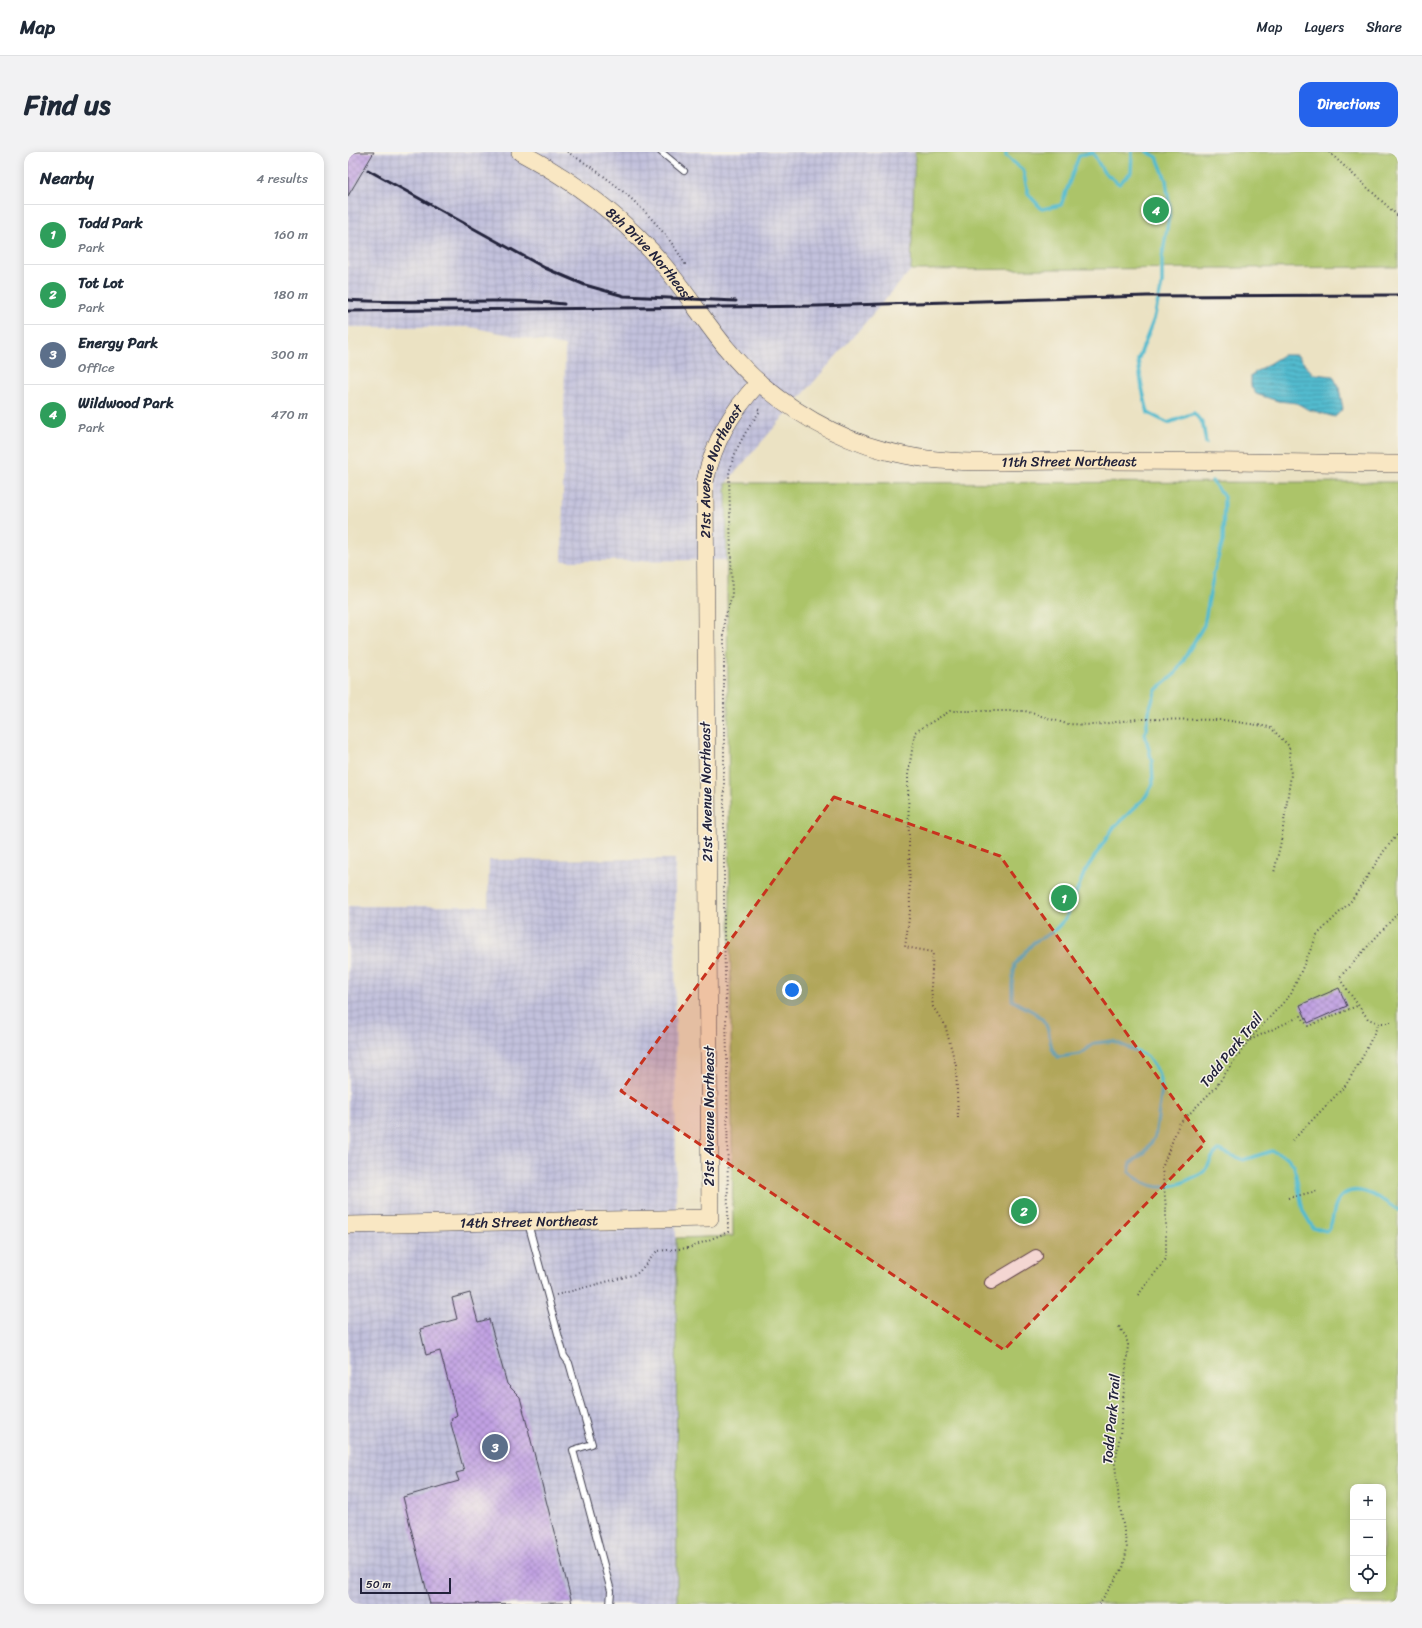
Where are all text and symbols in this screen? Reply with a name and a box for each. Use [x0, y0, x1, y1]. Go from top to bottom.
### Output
text: Map [20, 11, 55, 44]
text: Map [1257, 15, 1282, 40]
text: Layers [1304, 15, 1344, 40]
text: Share [1366, 15, 1402, 40]
text: Find us [24, 80, 111, 129]
button: Directions [1299, 82, 1398, 127]
text: Nearby [40, 163, 94, 193]
text: 4 results [256, 167, 308, 190]
pin: 4 [1143, 195, 1169, 225]
street label: 8th Drive Northeast [600, 201, 701, 309]
text: Todd Park [78, 210, 143, 236]
text: 1 [50, 223, 56, 246]
text: 160 m [273, 223, 308, 246]
text: Park [78, 236, 105, 259]
text: Tot Lot [78, 270, 124, 296]
text: 2 [49, 283, 57, 306]
text: 180 m [273, 283, 308, 306]
text: Park [78, 296, 105, 319]
text: Energy Park [78, 330, 158, 356]
text: 3 [49, 343, 57, 366]
text: 300 m [271, 343, 308, 366]
text: Office [78, 356, 115, 379]
text: Wildwood Park [78, 390, 174, 416]
street label: 21st Avenue Northeast [693, 398, 751, 538]
text: 4 [49, 403, 57, 426]
text: 470 m [271, 403, 308, 426]
text: Park [78, 416, 105, 439]
street label: 11th Street Northeast [1001, 449, 1137, 475]
street label: 21st Avenue Northeast [693, 720, 720, 862]
pin: 1 [1051, 883, 1077, 913]
your location [782, 980, 802, 1000]
street label: Todd Park Trail [1193, 1007, 1270, 1093]
street label: 21st Avenue Northeast [697, 1044, 722, 1186]
pin: 2 [1011, 1196, 1037, 1226]
street label: 14th Street Northeast [460, 1208, 598, 1236]
street label: Todd Park Trail [1095, 1372, 1128, 1465]
pin: 3 [482, 1432, 508, 1462]
map controls [1350, 1484, 1386, 1592]
button: + [1350, 1484, 1386, 1520]
button: − [1350, 1520, 1386, 1556]
button: locate [1350, 1556, 1386, 1592]
text: 50 m [366, 1575, 391, 1594]
scale bar [360, 1576, 451, 1595]

